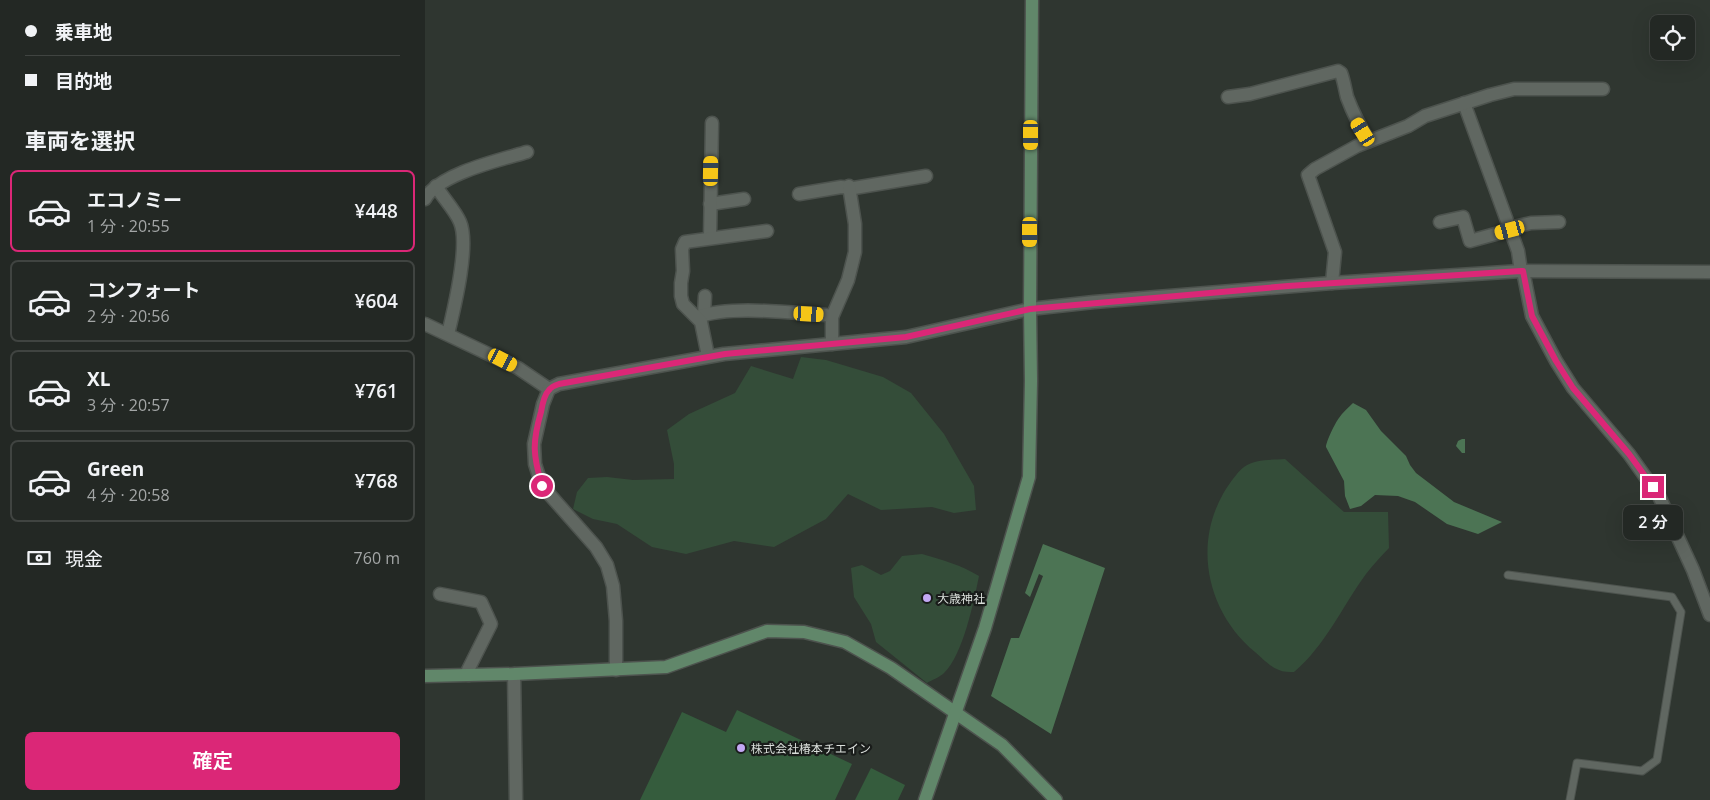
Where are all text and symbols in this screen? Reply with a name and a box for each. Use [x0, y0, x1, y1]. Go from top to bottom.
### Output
map controls [1650, 15, 1695, 60]
button: locate [1650, 15, 1695, 60]
text: 乗車地 [55, 19, 112, 45]
text: 目的地 [55, 68, 112, 94]
car [1348, 115, 1377, 149]
car [1023, 120, 1038, 150]
text: 車両を選択 [25, 125, 135, 155]
car [703, 156, 718, 186]
text: エコノミー [87, 187, 182, 213]
icon: car [27, 189, 72, 234]
text: ¥448 [355, 198, 398, 224]
text: 1 分 · 20:55 [87, 215, 170, 237]
car [1022, 217, 1037, 247]
car [1493, 219, 1526, 241]
text: コンフォート [87, 277, 200, 303]
icon: car [27, 279, 72, 324]
text: ¥604 [355, 288, 398, 314]
text: 2 分 · 20:56 [87, 305, 170, 327]
car [793, 306, 824, 322]
car [486, 347, 519, 373]
text: XL [87, 366, 110, 392]
icon: car [27, 369, 72, 414]
text: ¥761 [355, 378, 398, 404]
text: 3 分 · 20:57 [87, 394, 170, 416]
text: Green [87, 456, 144, 482]
icon: car [27, 459, 72, 504]
text: ¥768 [355, 468, 398, 494]
route start [531, 475, 553, 497]
route end [1642, 476, 1664, 498]
text: 4 分 · 20:58 [87, 484, 170, 506]
callout: 2 分 [1623, 504, 1683, 540]
text: 2 分 [1638, 511, 1668, 533]
icon: cash [25, 544, 53, 572]
text: 現金 [65, 546, 103, 572]
text: 760 m [354, 547, 400, 569]
place label: 大歳神社 [937, 590, 985, 607]
marker: 大歳神社 [921, 592, 933, 604]
button: 確定 [25, 732, 400, 790]
place label: 株式会社椿本チエイン [751, 740, 871, 757]
marker: 株式会社椿本チエイン [735, 742, 747, 754]

